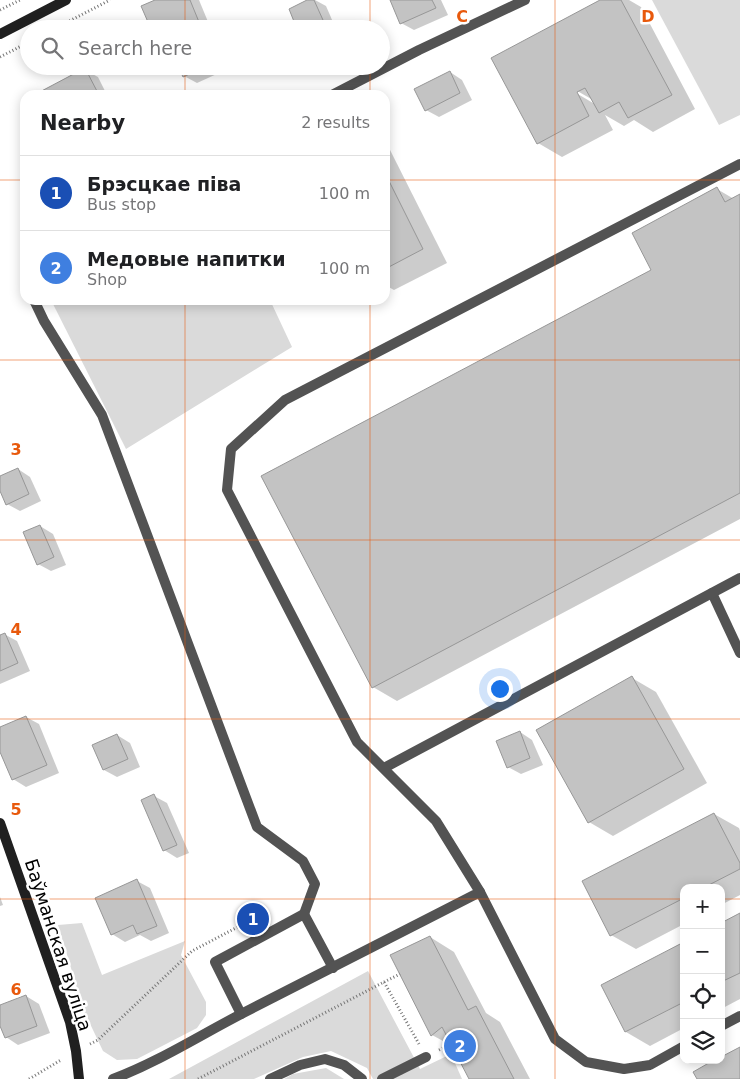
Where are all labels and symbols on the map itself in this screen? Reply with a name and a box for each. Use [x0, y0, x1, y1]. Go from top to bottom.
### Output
text: C [456, 7, 468, 26]
text: D [641, 7, 655, 26]
text: 3 [10, 440, 22, 459]
text: 4 [10, 620, 22, 639]
your location [487, 676, 513, 702]
text: 5 [10, 800, 22, 819]
street label: Баўманская вуліца [21, 856, 96, 1034]
pin: 1 [237, 900, 269, 938]
text: 6 [10, 980, 22, 999]
pin: 2 [444, 1027, 476, 1065]

